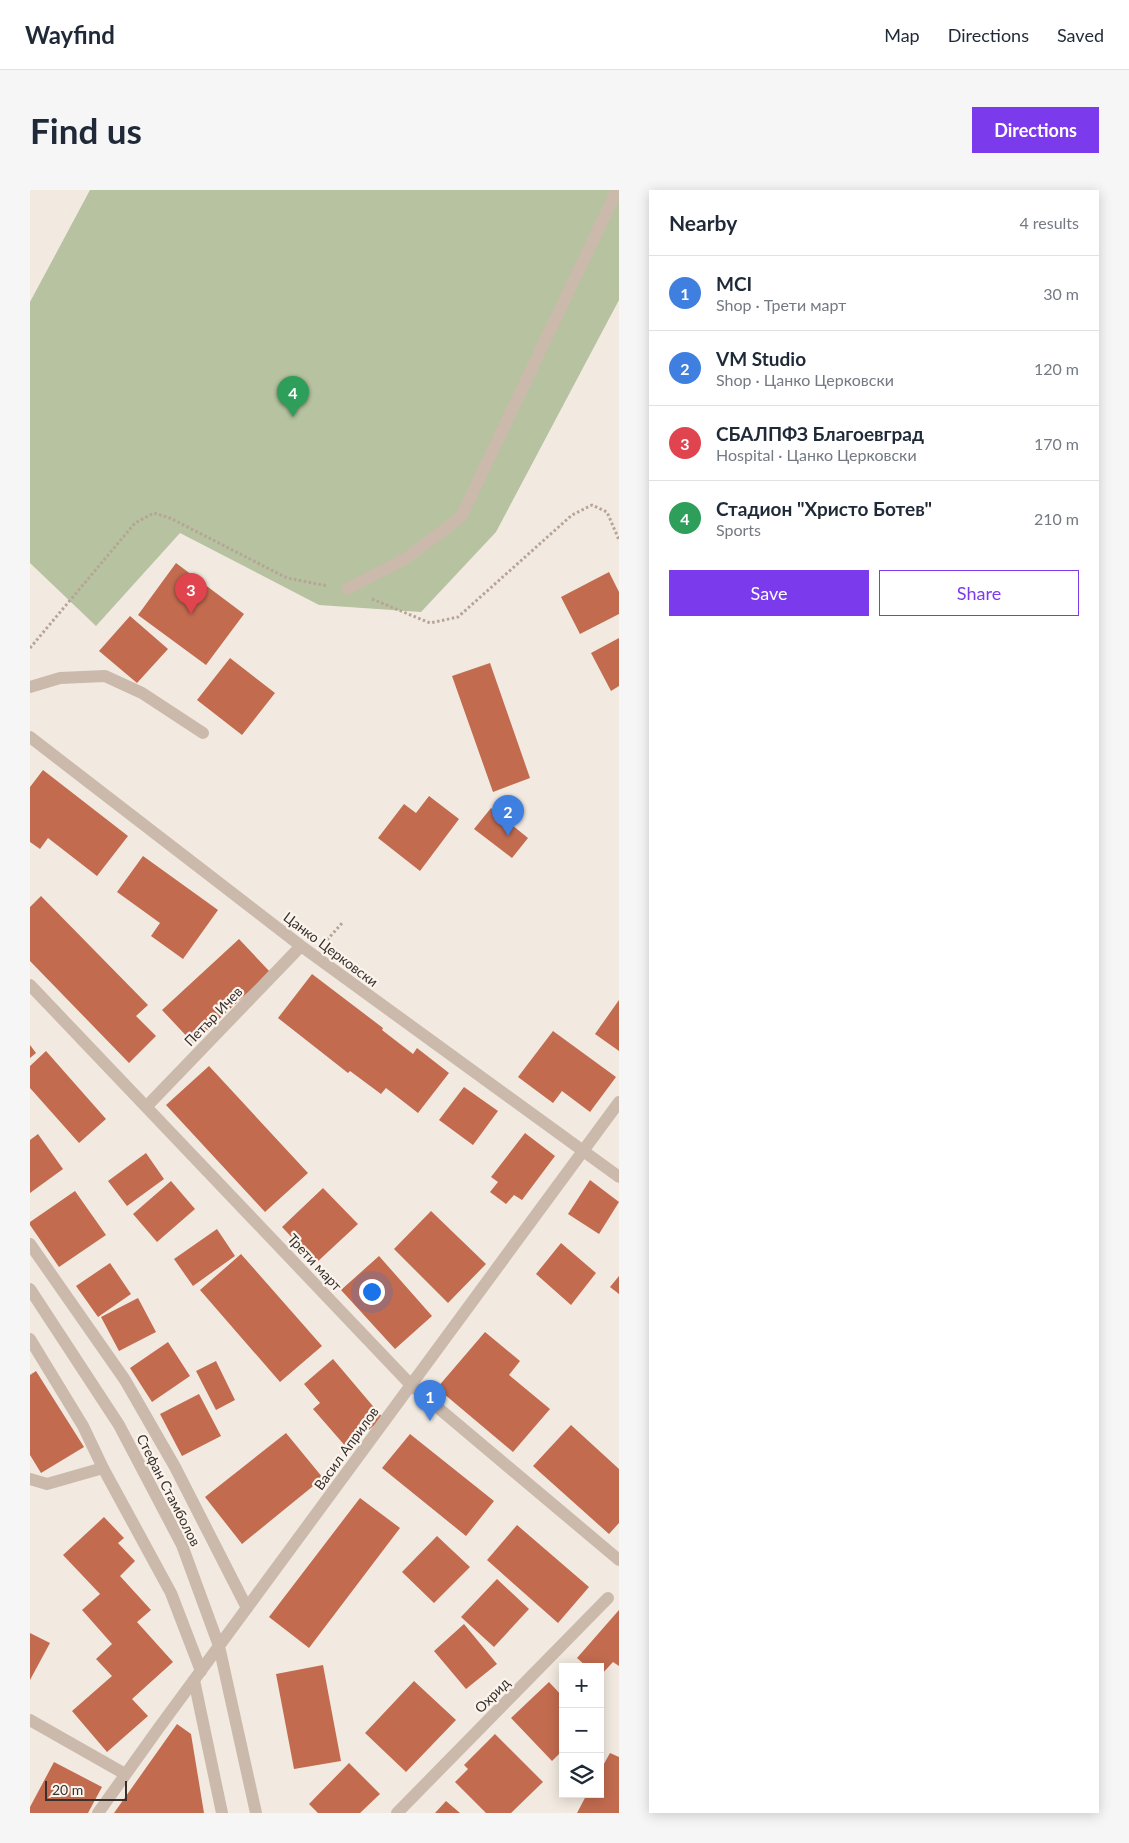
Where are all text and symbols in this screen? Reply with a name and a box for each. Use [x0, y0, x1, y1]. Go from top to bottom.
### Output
text: Wayfind [25, 20, 115, 49]
text: Map [884, 24, 920, 46]
text: Directions [948, 24, 1029, 46]
text: Saved [1057, 24, 1104, 46]
button: Directions [972, 107, 1099, 153]
text: Find us [30, 109, 142, 151]
text: Nearby [669, 210, 737, 235]
text: 4 results [1019, 213, 1079, 232]
text: MCI [716, 272, 752, 295]
text: 1 [680, 284, 690, 303]
text: 30 m [1043, 284, 1079, 303]
text: Shop · Трети март [716, 295, 846, 314]
text: VM Studio [716, 347, 806, 370]
text: 2 [680, 359, 690, 378]
text: 120 m [1034, 359, 1079, 378]
text: Shop · Цанко Церковски [716, 370, 894, 389]
pin: 4 [277, 376, 309, 417]
text: СБАЛПФЗ Благоевград [716, 422, 924, 445]
text: 3 [680, 434, 690, 453]
text: 170 m [1034, 434, 1079, 453]
text: Hospital · Цанко Церковски [716, 445, 917, 464]
text: Стадион "Христо Ботев" [716, 497, 932, 520]
text: 4 [680, 509, 690, 528]
text: 210 m [1034, 509, 1079, 528]
text: Sports [716, 520, 761, 539]
button: Save [669, 570, 869, 616]
button: Share [879, 570, 1079, 616]
pin: 3 [175, 573, 207, 614]
pin: 2 [492, 795, 524, 836]
street label: Цанко Церковски [280, 908, 382, 990]
street label: Петър Ичев [180, 983, 246, 1049]
street label: Трети март [284, 1230, 346, 1294]
your location [359, 1279, 385, 1305]
pin: 1 [414, 1380, 446, 1421]
street label: Васил Априлов [310, 1403, 382, 1493]
street label: Стефан Стамболов [133, 1431, 205, 1549]
map controls [559, 1663, 604, 1798]
button: + [559, 1663, 604, 1708]
street label: Охрид [471, 1674, 513, 1716]
button: − [559, 1708, 604, 1753]
button: layers [559, 1753, 604, 1798]
scale bar [45, 1778, 128, 1801]
text: 20 m [52, 1781, 83, 1798]

